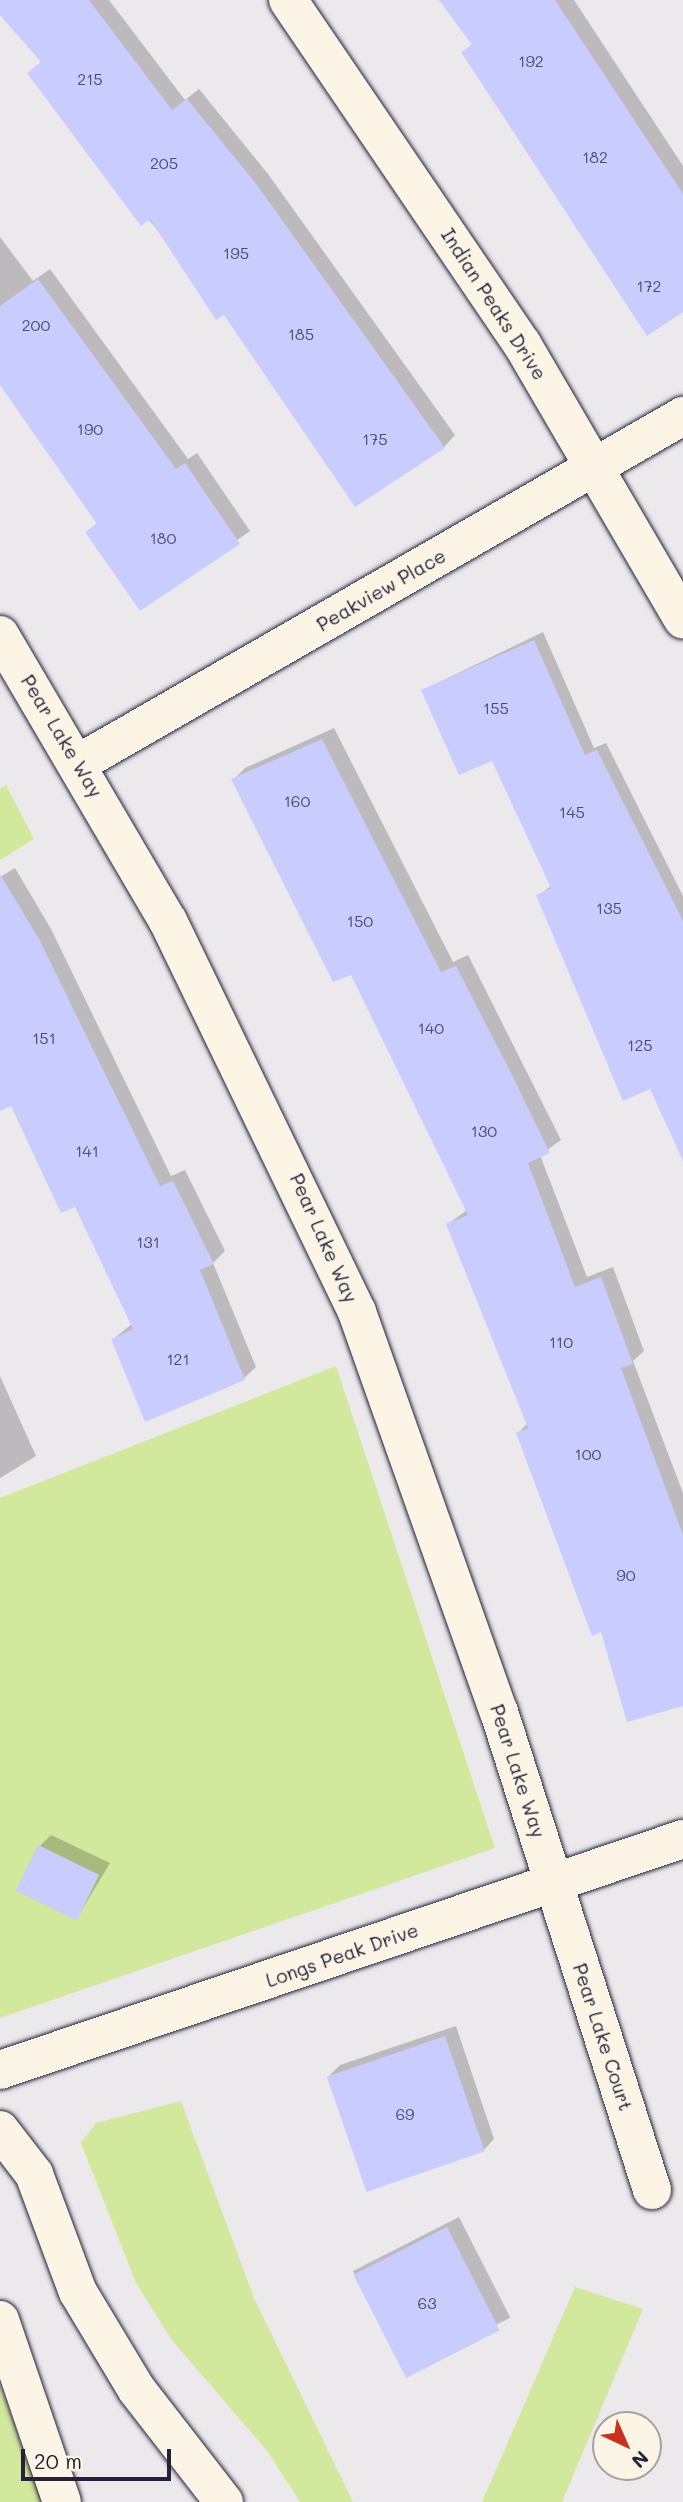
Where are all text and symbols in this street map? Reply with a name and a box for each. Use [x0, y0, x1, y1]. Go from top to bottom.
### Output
house number: 192 [518, 51, 544, 71]
house number: 215 [77, 69, 103, 89]
house number: 182 [582, 147, 608, 167]
house number: 205 [150, 153, 178, 173]
street label: Indian Peaks Drive [437, 224, 551, 384]
house number: 195 [223, 243, 249, 263]
house number: 172 [637, 276, 661, 296]
house number: 200 [22, 315, 50, 335]
house number: 185 [288, 324, 314, 344]
house number: 190 [77, 419, 103, 439]
house number: 175 [362, 429, 388, 449]
house number: 180 [150, 528, 176, 548]
street label: Peakview Place [313, 544, 449, 636]
street label: Pear Lake Way [16, 671, 108, 801]
house number: 155 [483, 698, 509, 718]
house number: 160 [284, 791, 310, 811]
house number: 145 [559, 802, 585, 822]
house number: 135 [596, 898, 622, 918]
house number: 150 [347, 911, 373, 931]
house number: 140 [418, 1018, 444, 1038]
house number: 151 [32, 1028, 56, 1048]
house number: 125 [627, 1035, 653, 1055]
house number: 130 [471, 1121, 497, 1141]
house number: 141 [75, 1141, 99, 1161]
street label: Pear Lake Way [285, 1170, 363, 1306]
house number: 131 [136, 1232, 160, 1252]
house number: 110 [549, 1332, 573, 1352]
house number: 121 [166, 1349, 190, 1369]
house number: 100 [575, 1444, 601, 1464]
house number: 90 [616, 1565, 636, 1585]
street label: Pear Lake Way [486, 1701, 550, 1841]
street label: Longs Peak Drive [263, 1918, 421, 1992]
street label: Pear Lake Court [568, 1960, 638, 2114]
house number: 69 [395, 2104, 415, 2124]
house number: 63 [417, 2293, 437, 2313]
north arrow [592, 2411, 662, 2481]
scale bar [24, 2436, 175, 2480]
text: N [627, 2446, 654, 2474]
text: 20 m [34, 2447, 82, 2474]

